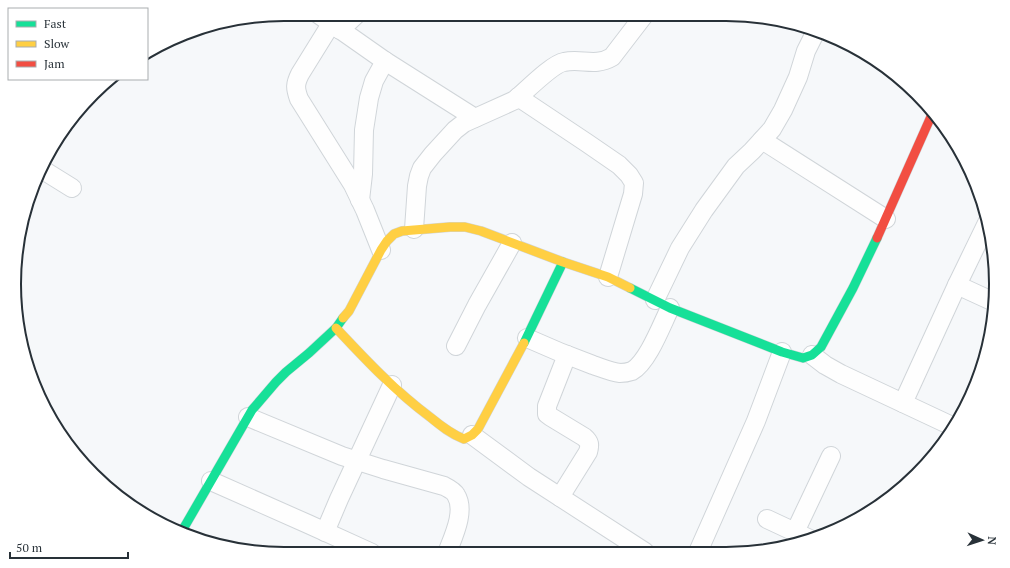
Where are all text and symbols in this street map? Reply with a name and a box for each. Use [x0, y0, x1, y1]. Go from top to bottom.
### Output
legend [8, 8, 148, 80]
text: Fast [44, 16, 67, 31]
text: Slow [44, 36, 70, 51]
text: Jam [44, 56, 65, 71]
north arrow [962, 520, 1002, 560]
scale bar [10, 534, 128, 560]
text: N [985, 536, 999, 546]
text: 50 m [16, 540, 43, 555]

